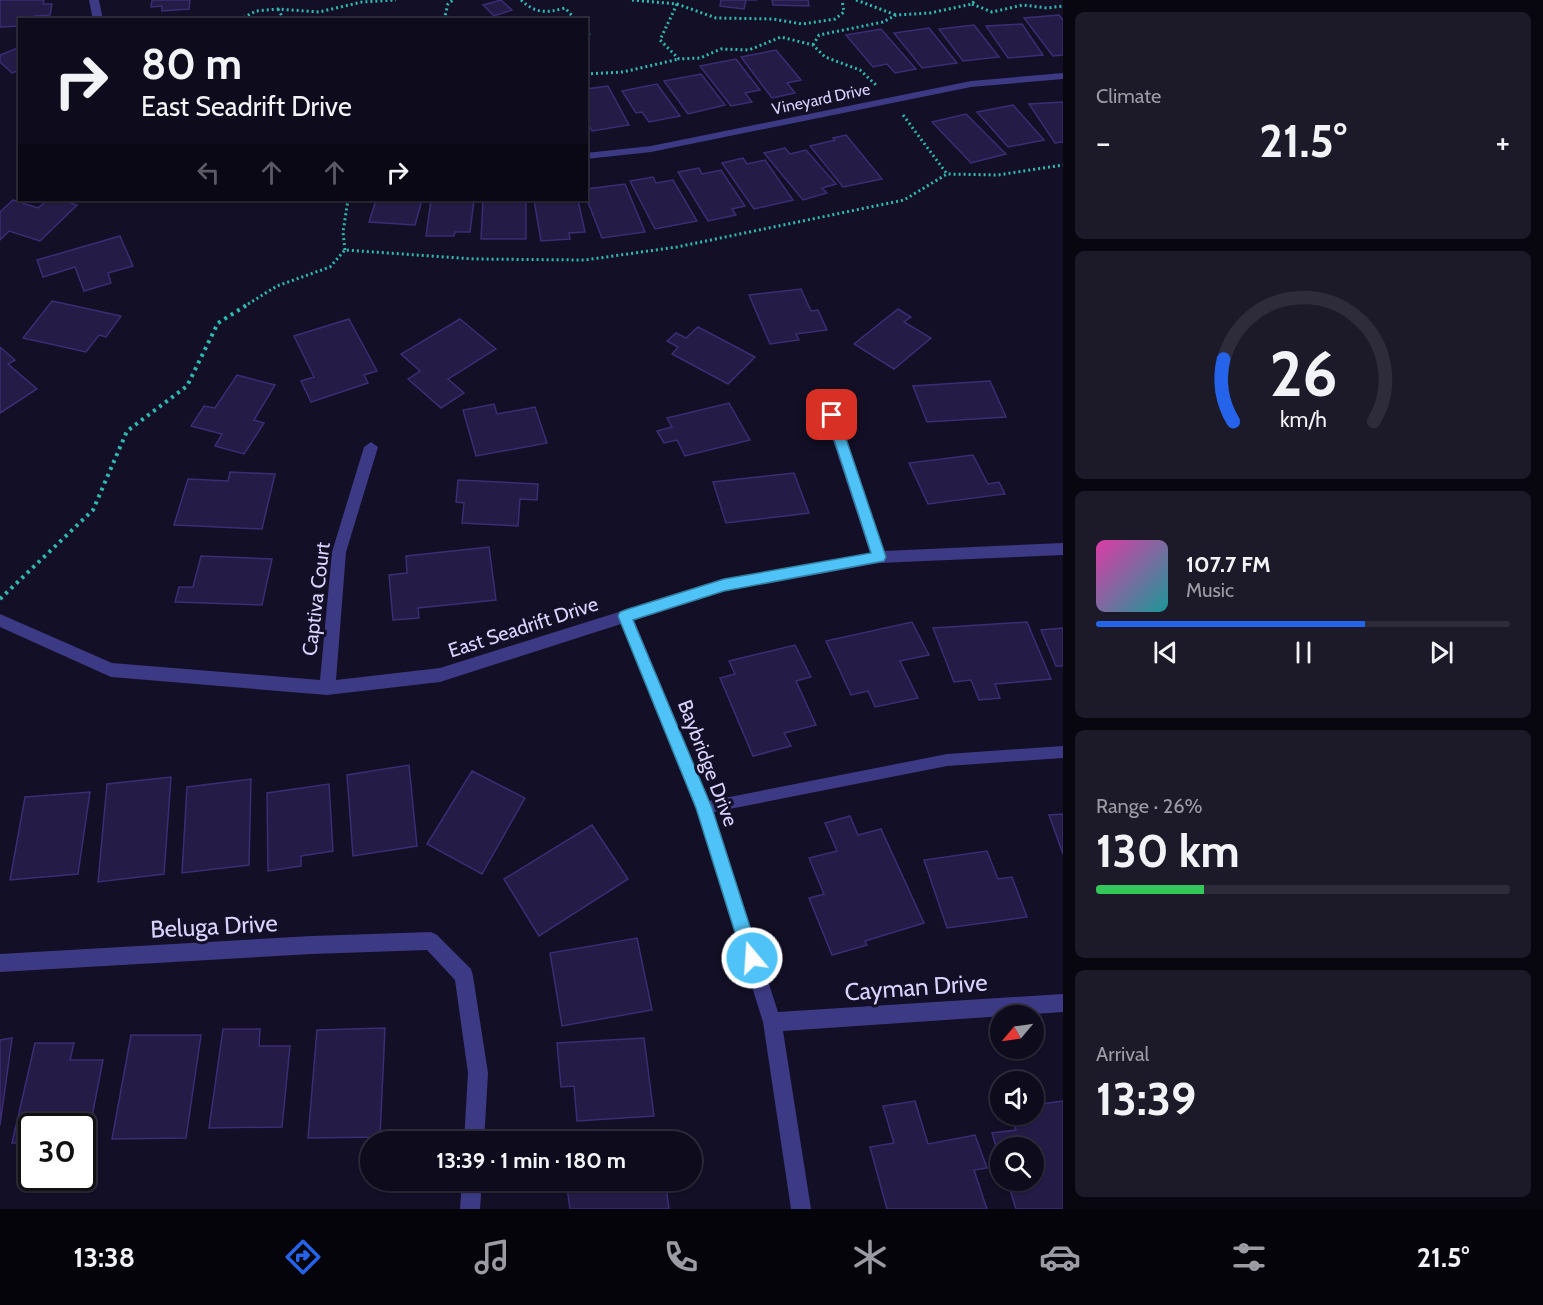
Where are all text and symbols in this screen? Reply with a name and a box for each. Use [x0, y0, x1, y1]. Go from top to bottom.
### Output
text: 80 m [141, 38, 242, 90]
icon: right [42, 42, 120, 120]
street label: Vineyard Drive [770, 79, 872, 119]
text: Climate [1096, 84, 1161, 108]
text: East Seadrift Drive [141, 90, 352, 123]
text: 21.5° [1259, 114, 1347, 168]
text: − [1096, 122, 1111, 162]
text: + [1495, 122, 1510, 162]
icon: left [192, 156, 225, 189]
icon: ahead [255, 156, 288, 189]
icon: ahead [318, 156, 351, 189]
icon: right [381, 156, 414, 189]
text: 26 [1269, 336, 1337, 412]
pin [806, 389, 857, 440]
icon: arrive [815, 398, 848, 431]
text: km/h [1280, 407, 1326, 433]
street label: Captiva Court [297, 541, 335, 657]
text: 107.7 FM [1186, 551, 1271, 578]
text: Music [1186, 578, 1234, 602]
street label: East Seadrift Drive [445, 591, 601, 663]
icon: previous [1149, 636, 1182, 669]
icon: pause [1287, 636, 1320, 669]
icon: next [1425, 636, 1458, 669]
street label: Baybridge Drive [673, 696, 743, 830]
text: Range · 26% [1096, 794, 1203, 818]
text: 130 km [1096, 824, 1240, 878]
street label: Beluga Drive [150, 908, 278, 944]
position arrow [720, 926, 784, 990]
street label: Cayman Drive [844, 968, 988, 1006]
north arrow [990, 1005, 1044, 1059]
map controls [990, 1005, 1044, 1191]
text: Arrival [1096, 1042, 1149, 1066]
button: sound [990, 1071, 1044, 1125]
text: 13:39 [1096, 1072, 1196, 1126]
speed limit sign: 30 [18, 1113, 96, 1191]
button: search [990, 1137, 1044, 1191]
text: 13:39 · 1 min · 180 m [436, 1147, 626, 1174]
icon: directions [282, 1236, 324, 1278]
icon: music [471, 1236, 513, 1278]
icon: phone [660, 1236, 702, 1278]
icon: climate [849, 1236, 891, 1278]
icon: car [1039, 1236, 1081, 1278]
icon: filters [1228, 1236, 1270, 1278]
text: 13:38 [74, 1241, 135, 1274]
text: 21.5° [1417, 1241, 1469, 1274]

